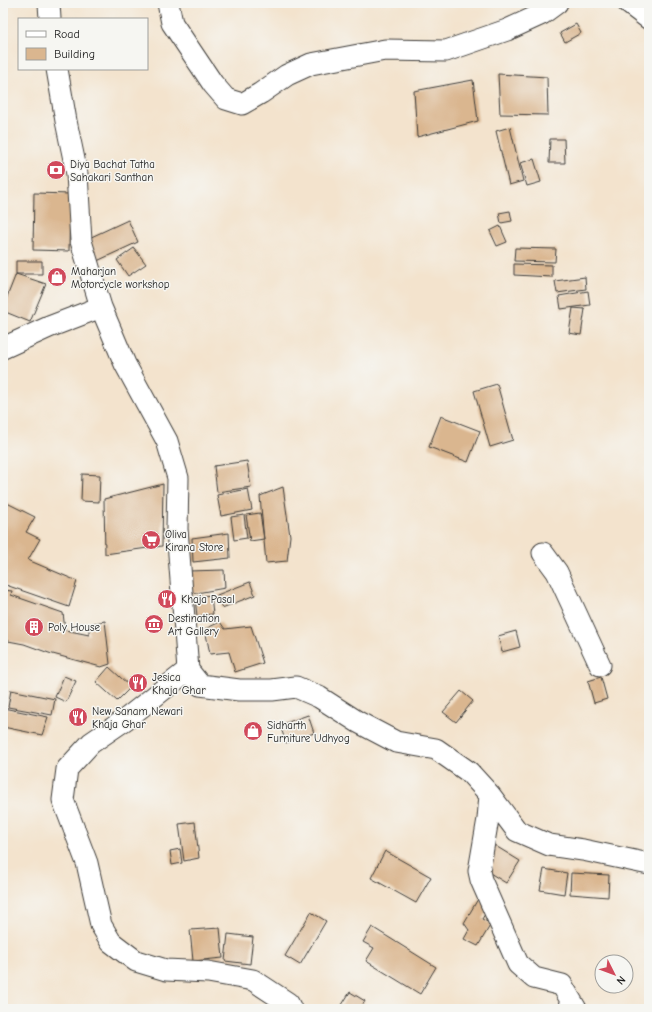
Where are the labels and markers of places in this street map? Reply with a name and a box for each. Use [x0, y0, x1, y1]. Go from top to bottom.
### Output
place label: Diya Bachat Tatha Sahakari Santhan [70, 158, 155, 184]
bank icon: Diya Bachat Tatha Sahakari Santhan [45, 159, 67, 181]
place label: Maharjan Motorcycle workshop [71, 265, 170, 291]
shop icon: Maharjan Motorcycle workshop [46, 266, 68, 288]
place label: Oliva Kirana Store [165, 528, 224, 554]
supermarket icon: Oliva Kirana Store [140, 529, 162, 551]
restaurant icon: Khaja Pasal [156, 588, 178, 610]
place label: Khaja Pasal [181, 593, 235, 606]
place label: Destination Art Gallery [168, 612, 220, 638]
museum icon: Destination Art Gallery [143, 613, 165, 635]
building icon: Poly House [23, 616, 45, 638]
place label: Poly House [48, 621, 100, 634]
place label: Jesica Khaja Ghar [152, 671, 206, 697]
restaurant icon: Jesica Khaja Ghar [127, 672, 149, 694]
place label: New Sanam Newari Khaja Ghar [92, 705, 183, 731]
restaurant icon: New Sanam Newari Khaja Ghar [67, 706, 89, 728]
place label: Sidharth Furniture Udhyog [267, 719, 350, 745]
shop icon: Sidharth Furniture Udhyog [242, 720, 264, 742]

